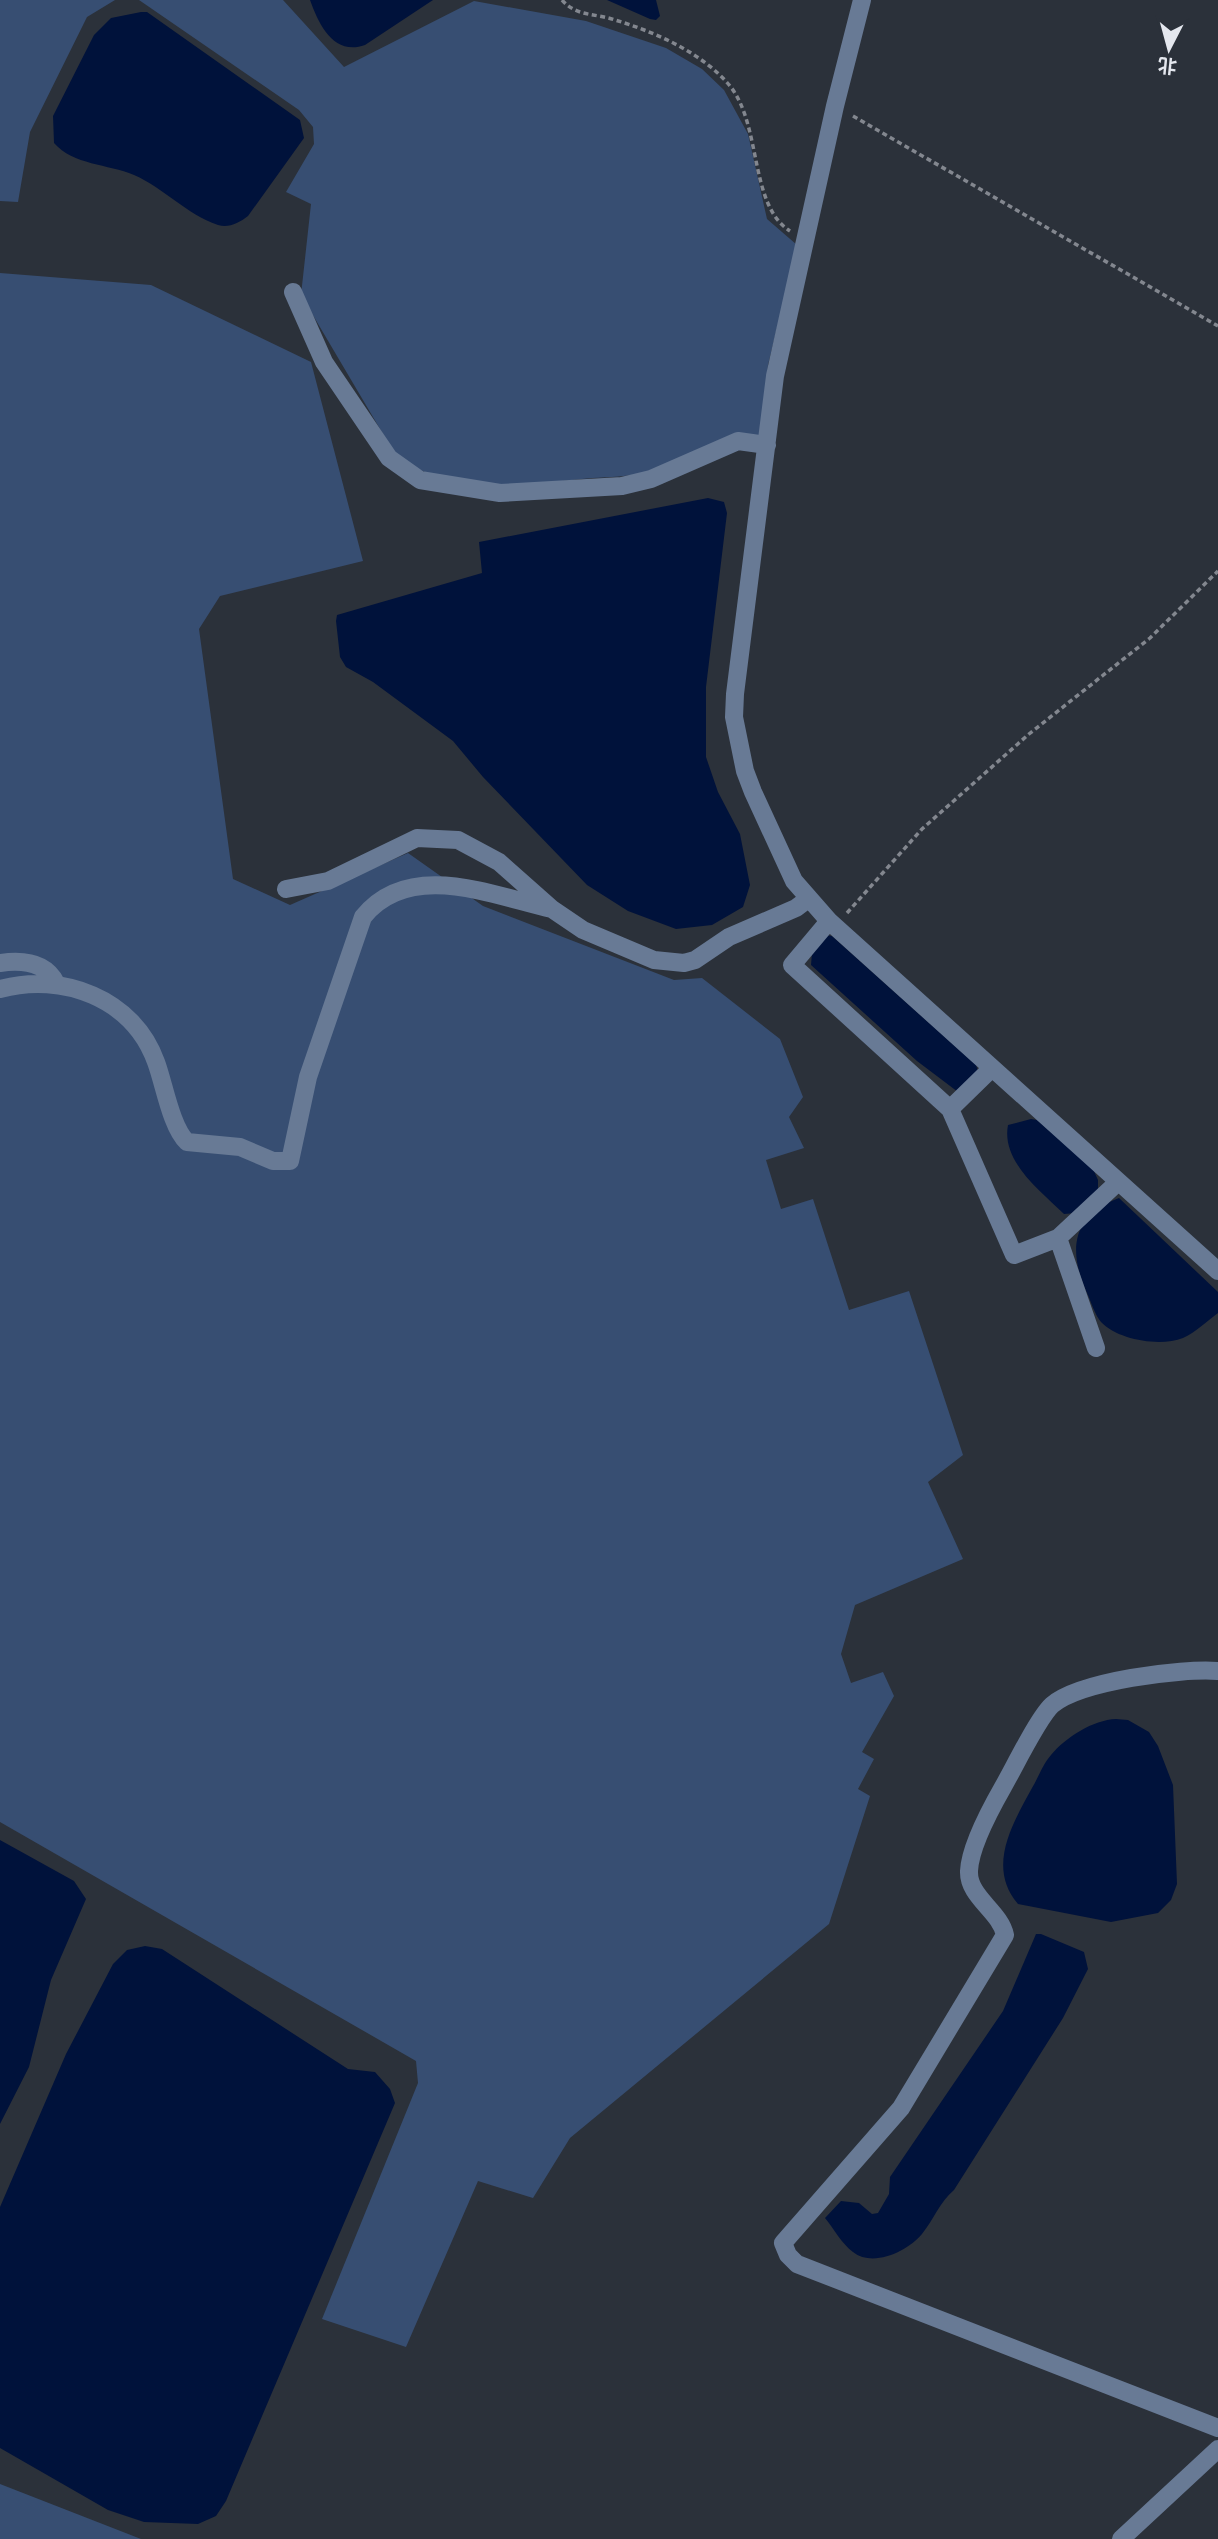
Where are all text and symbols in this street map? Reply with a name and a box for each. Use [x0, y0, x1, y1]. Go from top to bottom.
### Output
north arrow [1134, 14, 1204, 84]
text: 北 [1156, 52, 1178, 82]

